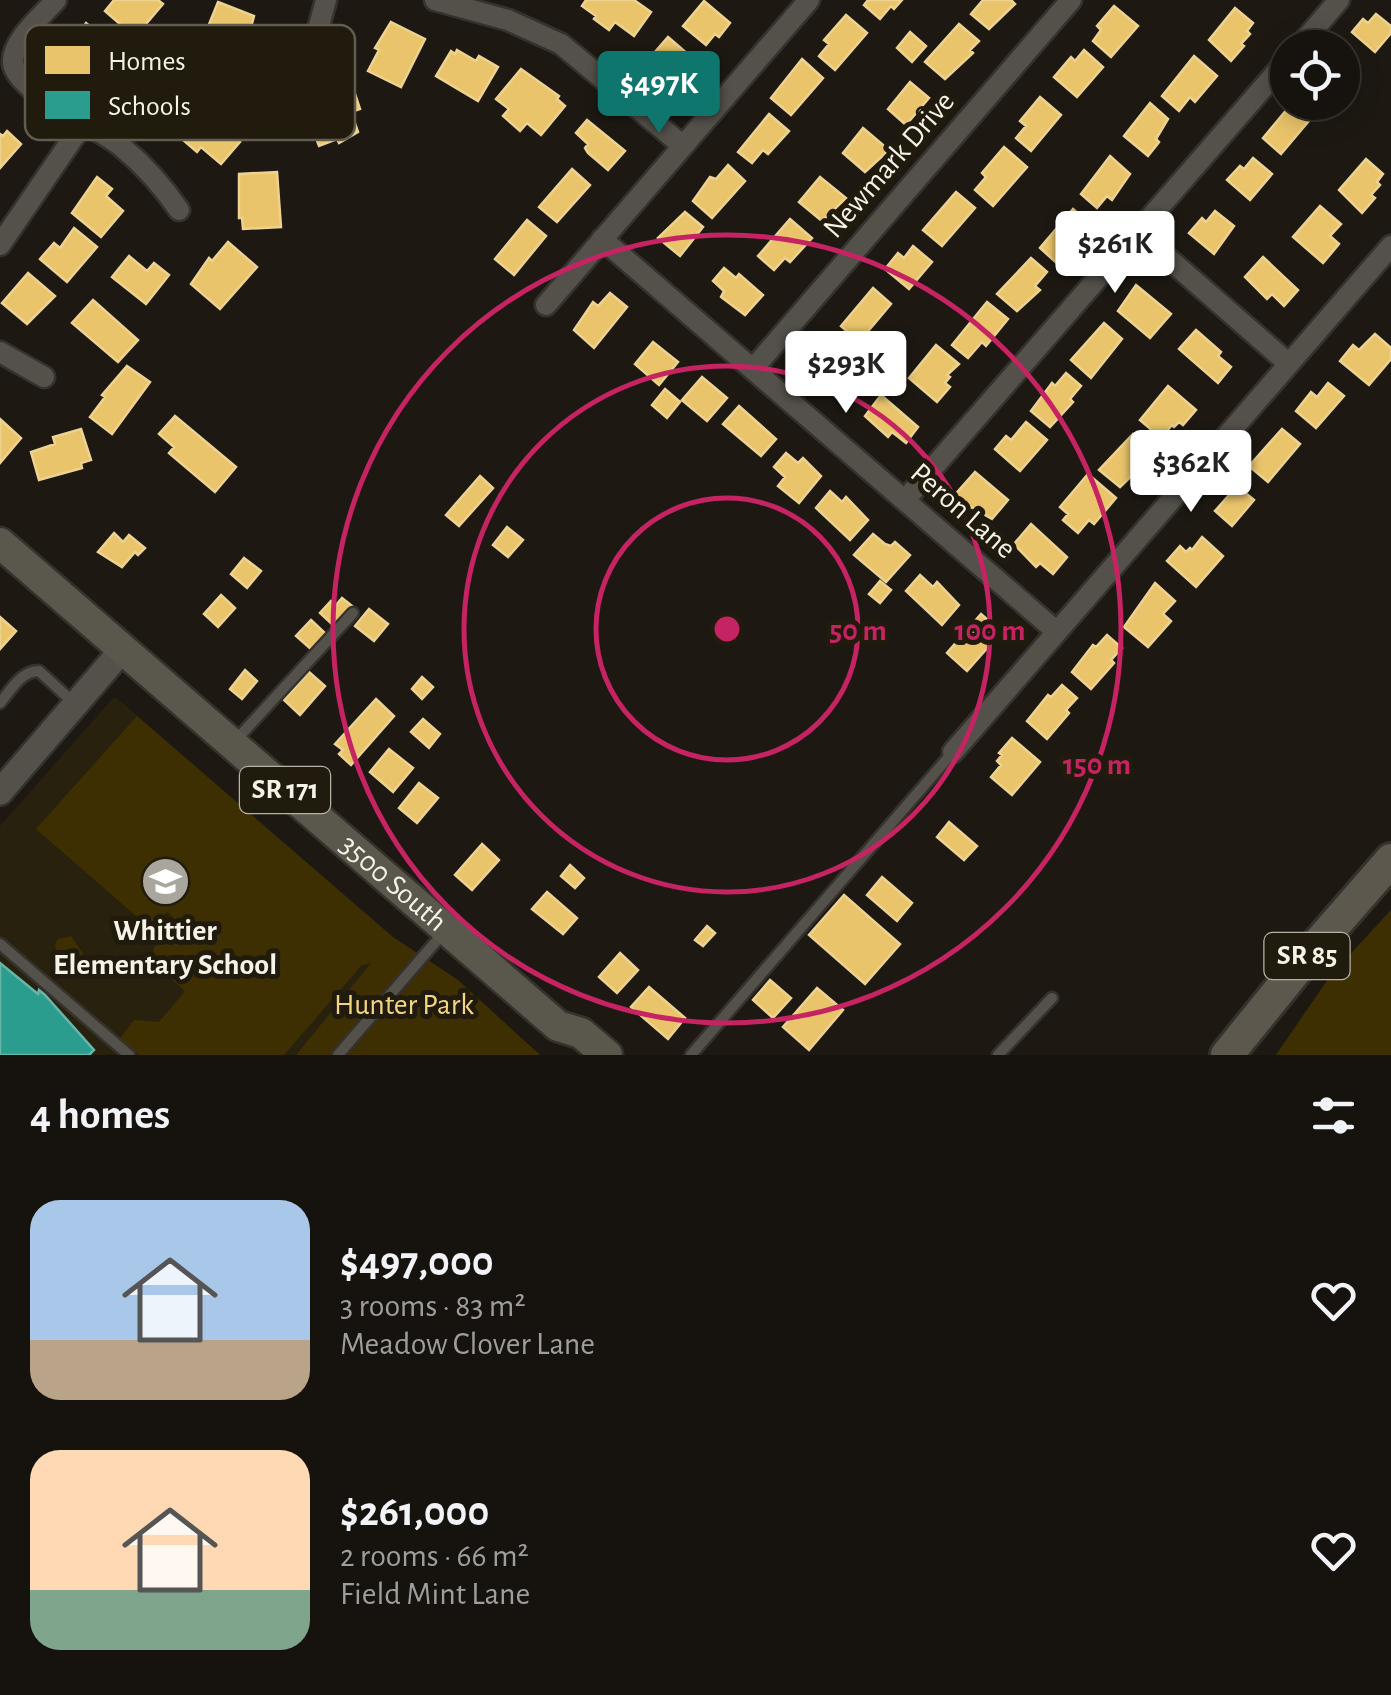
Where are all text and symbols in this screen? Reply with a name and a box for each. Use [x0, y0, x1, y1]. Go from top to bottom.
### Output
legend [25, 25, 355, 140]
map controls [1270, 30, 1360, 120]
button: locate [1270, 30, 1360, 120]
text: Homes [108, 48, 186, 76]
pin: $497K [589, 51, 729, 136]
text: $497K [620, 67, 698, 99]
street label: Newmark Drive [818, 86, 960, 244]
text: Schools [108, 93, 191, 121]
pin: $261K [1045, 211, 1185, 296]
text: $261K [1077, 227, 1153, 259]
pin: $293K [776, 331, 916, 416]
text: $293K [807, 347, 885, 379]
pin: $362K [1121, 430, 1261, 515]
text: $362K [1152, 446, 1230, 478]
street label: Peron Lane [905, 458, 1021, 564]
centre of rings [709, 611, 745, 647]
text: 50 m [829, 616, 887, 646]
text: 100 m [955, 616, 1025, 646]
text: 150 m [1063, 750, 1131, 780]
road number: SR 171 [240, 767, 330, 813]
street label: 3500 South [334, 829, 452, 937]
school or university icon: Whittier Elementary School [139, 856, 191, 908]
place label: Whittier Elementary School [53, 916, 277, 980]
road number: SR 85 [1264, 933, 1350, 979]
park label: Hunter Park [334, 990, 474, 1020]
icon: filters [1306, 1088, 1361, 1143]
text: 4 homes [30, 1094, 170, 1136]
icon: home [110, 1240, 230, 1360]
text: $497,000 [340, 1241, 494, 1283]
icon: heart [1306, 1273, 1361, 1328]
text: 3 rooms · 83 m² [340, 1290, 526, 1322]
text: Meadow Clover Lane [340, 1328, 595, 1360]
icon: home [110, 1490, 230, 1610]
text: $261,000 [340, 1491, 489, 1533]
icon: heart [1306, 1523, 1361, 1578]
text: 2 rooms · 66 m² [340, 1540, 529, 1572]
text: Field Mint Lane [340, 1578, 530, 1610]

